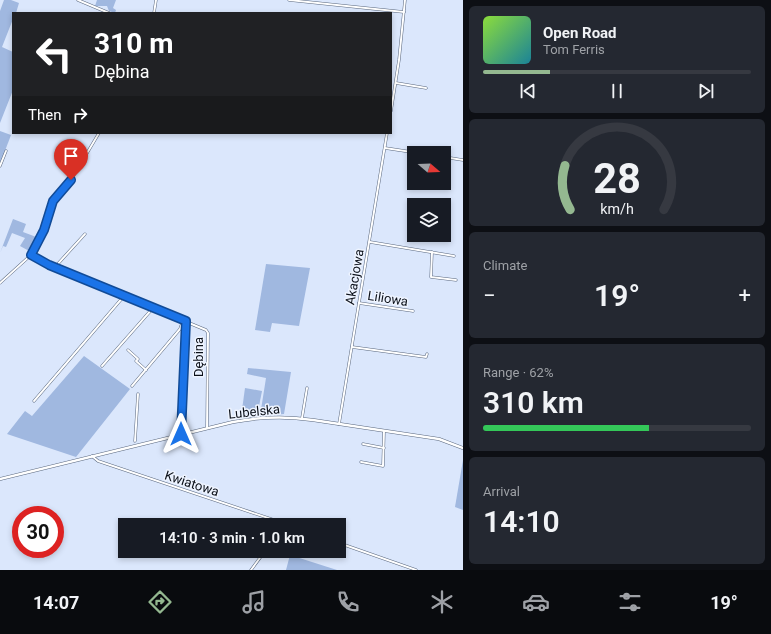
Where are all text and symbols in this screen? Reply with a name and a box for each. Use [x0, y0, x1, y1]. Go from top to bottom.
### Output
text: Open Road [543, 24, 617, 42]
text: 310 m [94, 27, 173, 60]
icon: left [28, 28, 80, 80]
text: Tom Ferris [543, 42, 605, 57]
text: Dębina [94, 61, 150, 82]
icon: previous [517, 80, 539, 102]
icon: pause [606, 80, 628, 102]
icon: next [695, 80, 717, 102]
icon: right [69, 104, 91, 126]
text: Then [28, 106, 61, 124]
pin [54, 139, 88, 180]
icon: arrive [60, 145, 82, 167]
north arrow [407, 146, 451, 190]
map controls [407, 146, 451, 242]
text: 28 [593, 154, 641, 203]
button: layers [407, 198, 451, 242]
text: km/h [600, 201, 634, 217]
street label: Akacjowa [342, 248, 367, 306]
text: Climate [483, 258, 527, 273]
text: 19° [594, 278, 640, 313]
text: − [483, 283, 496, 308]
text: + [739, 283, 751, 308]
street label: Liliowa [367, 288, 409, 309]
street label: Dębina [191, 337, 206, 377]
text: Range · 62% [483, 365, 553, 380]
text: 310 km [483, 385, 584, 420]
street label: Lubelska [228, 401, 281, 422]
position arrow [160, 413, 202, 455]
street label: Kwiatowa [163, 468, 221, 499]
text: Arrival [483, 484, 520, 499]
text: 14:10 [483, 504, 560, 539]
speed limit sign: 30 [12, 506, 64, 558]
text: 14:10 · 3 min · 1.0 km [159, 529, 305, 547]
icon: directions [146, 588, 174, 616]
icon: music [240, 588, 268, 616]
icon: phone [334, 588, 362, 616]
icon: climate [428, 588, 456, 616]
icon: car [522, 588, 550, 616]
icon: filters [616, 588, 644, 616]
text: 14:07 [33, 592, 79, 613]
text: 19° [710, 592, 738, 613]

